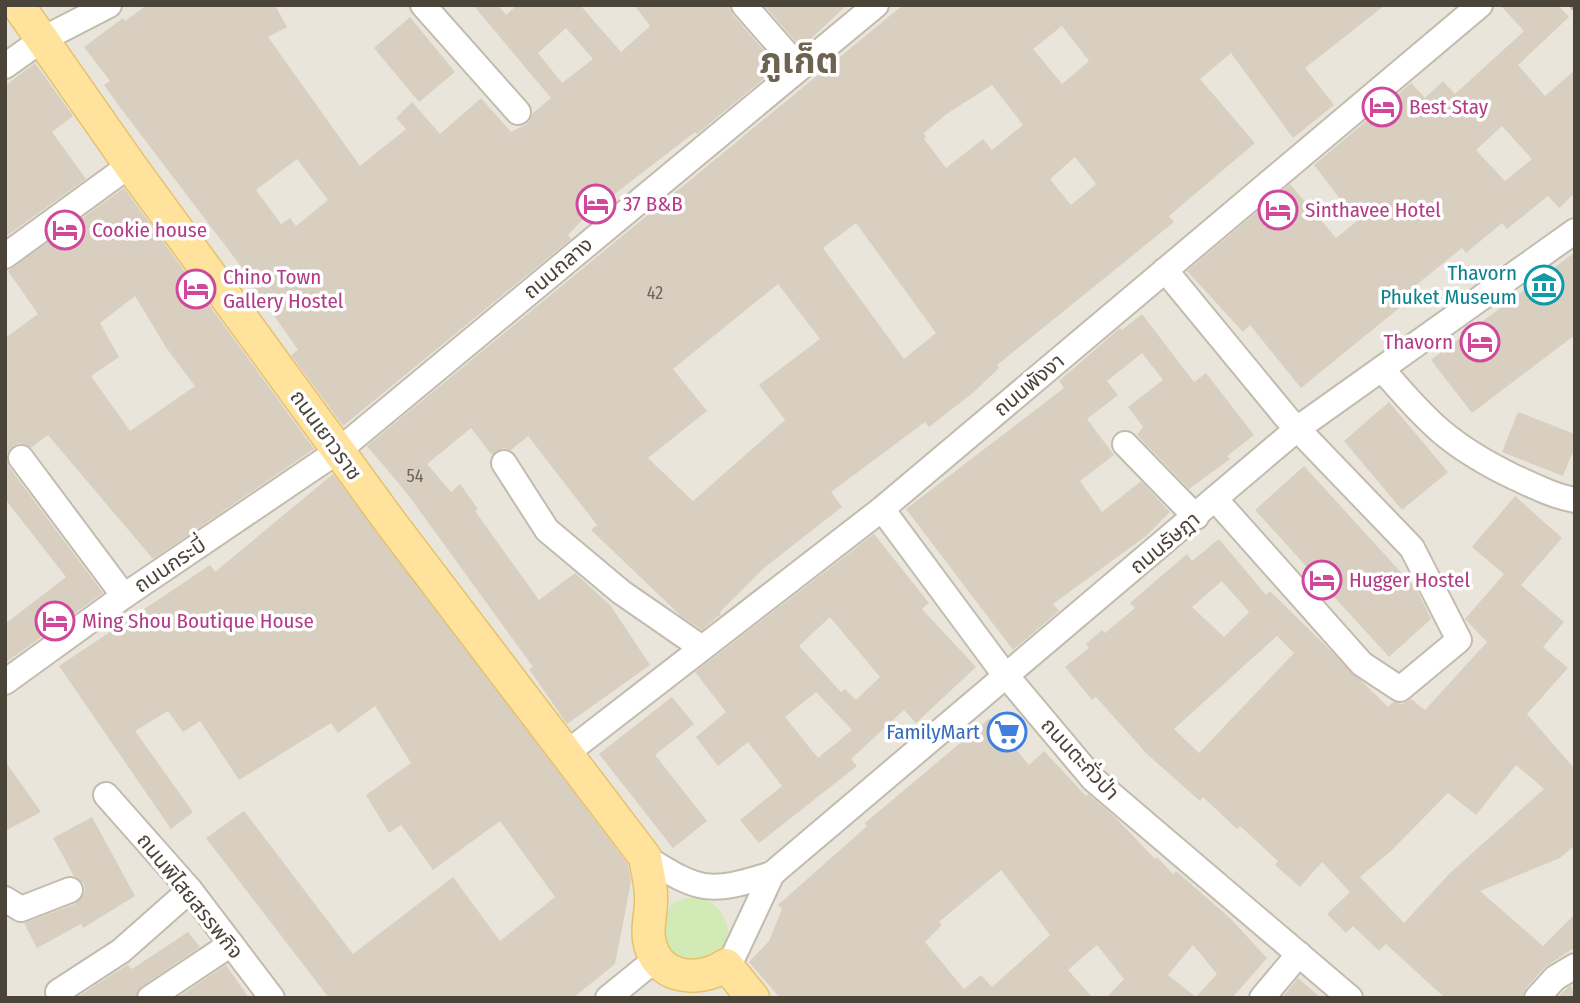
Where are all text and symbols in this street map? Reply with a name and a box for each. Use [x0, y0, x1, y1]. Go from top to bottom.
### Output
district label: ภูเก็ต [760, 40, 838, 82]
hotel icon: Best Stay [1361, 86, 1403, 128]
place label: Best Stay [1409, 94, 1489, 120]
hotel icon: 37 B&B [575, 183, 617, 225]
hotel icon: Sinthavee Hotel [1257, 189, 1299, 231]
place label: 37 B&B [623, 191, 683, 217]
place label: Sinthavee Hotel [1305, 197, 1441, 223]
hotel icon: Cookie house [44, 209, 86, 251]
place label: Cookie house [92, 217, 207, 243]
street label: ถนนถลาง [518, 231, 598, 305]
place label: Thavorn Phuket Museum [1380, 260, 1517, 310]
place label: Chino Town Gallery Hostel [223, 264, 344, 314]
museum icon: Thavorn Phuket Museum [1523, 264, 1565, 306]
hotel icon: Chino Town Gallery Hostel [175, 268, 217, 310]
house number: 42 [647, 282, 663, 304]
hotel icon: Thavorn [1459, 321, 1501, 363]
place label: Thavorn [1384, 329, 1453, 355]
street label: ถนนพังงา [988, 348, 1070, 422]
street label: ถนนเยาวราช [284, 385, 368, 485]
house number: 54 [407, 465, 424, 487]
street label: ถนนรัษฎา [1125, 506, 1205, 580]
street label: ถนนกระบี่ [128, 530, 211, 598]
hotel icon: Hugger Hostel [1301, 559, 1343, 601]
place label: Hugger Hostel [1349, 567, 1470, 593]
hotel icon: Ming Shou Boutique House [34, 600, 76, 642]
place label: Ming Shou Boutique House [82, 608, 314, 634]
supermarket icon: FamilyMart [986, 711, 1028, 753]
street label: ถนนตะกั่วป่า [1035, 712, 1125, 806]
place label: FamilyMart [886, 719, 980, 745]
street label: ถนนพิไสยสรรพกิจ [131, 828, 249, 964]

